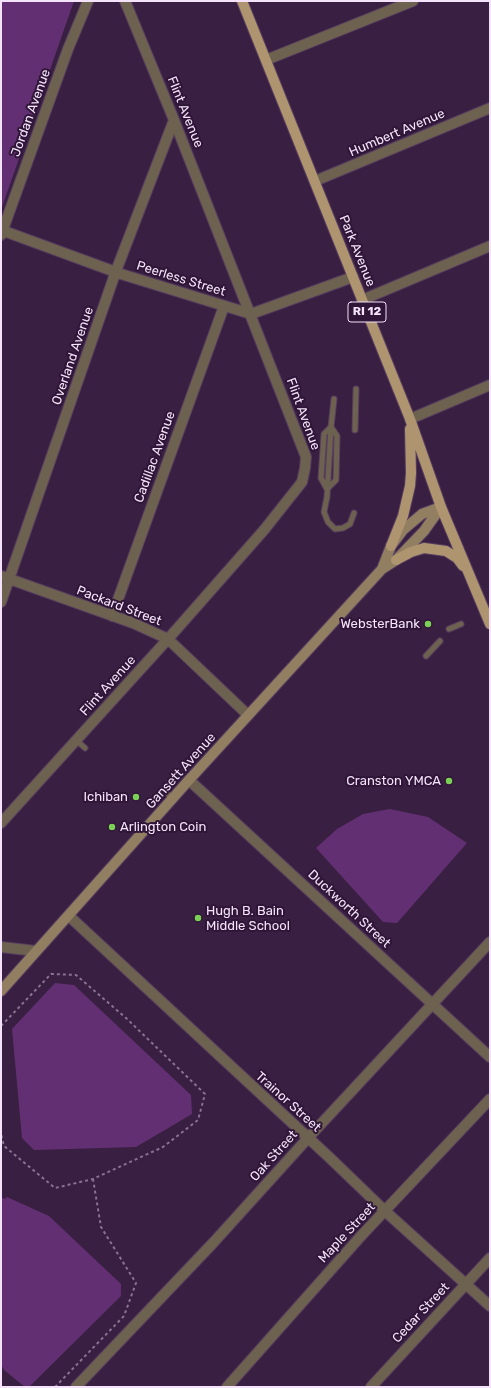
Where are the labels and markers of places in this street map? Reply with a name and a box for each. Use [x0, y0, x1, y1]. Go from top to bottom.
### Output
place label: WebsterBank [340, 616, 420, 632]
marker: WebsterBank [423, 619, 433, 629]
place label: Cranston YMCA [346, 773, 441, 789]
marker: Cranston YMCA [444, 776, 454, 786]
place label: Ichiban [83, 789, 128, 805]
marker: Ichiban [131, 792, 141, 802]
place label: Arlington Coin [120, 819, 206, 835]
marker: Arlington Coin [107, 822, 117, 832]
place label: Hugh B. Bain Middle School [206, 903, 290, 934]
marker: Hugh B. Bain Middle School [193, 913, 203, 923]

